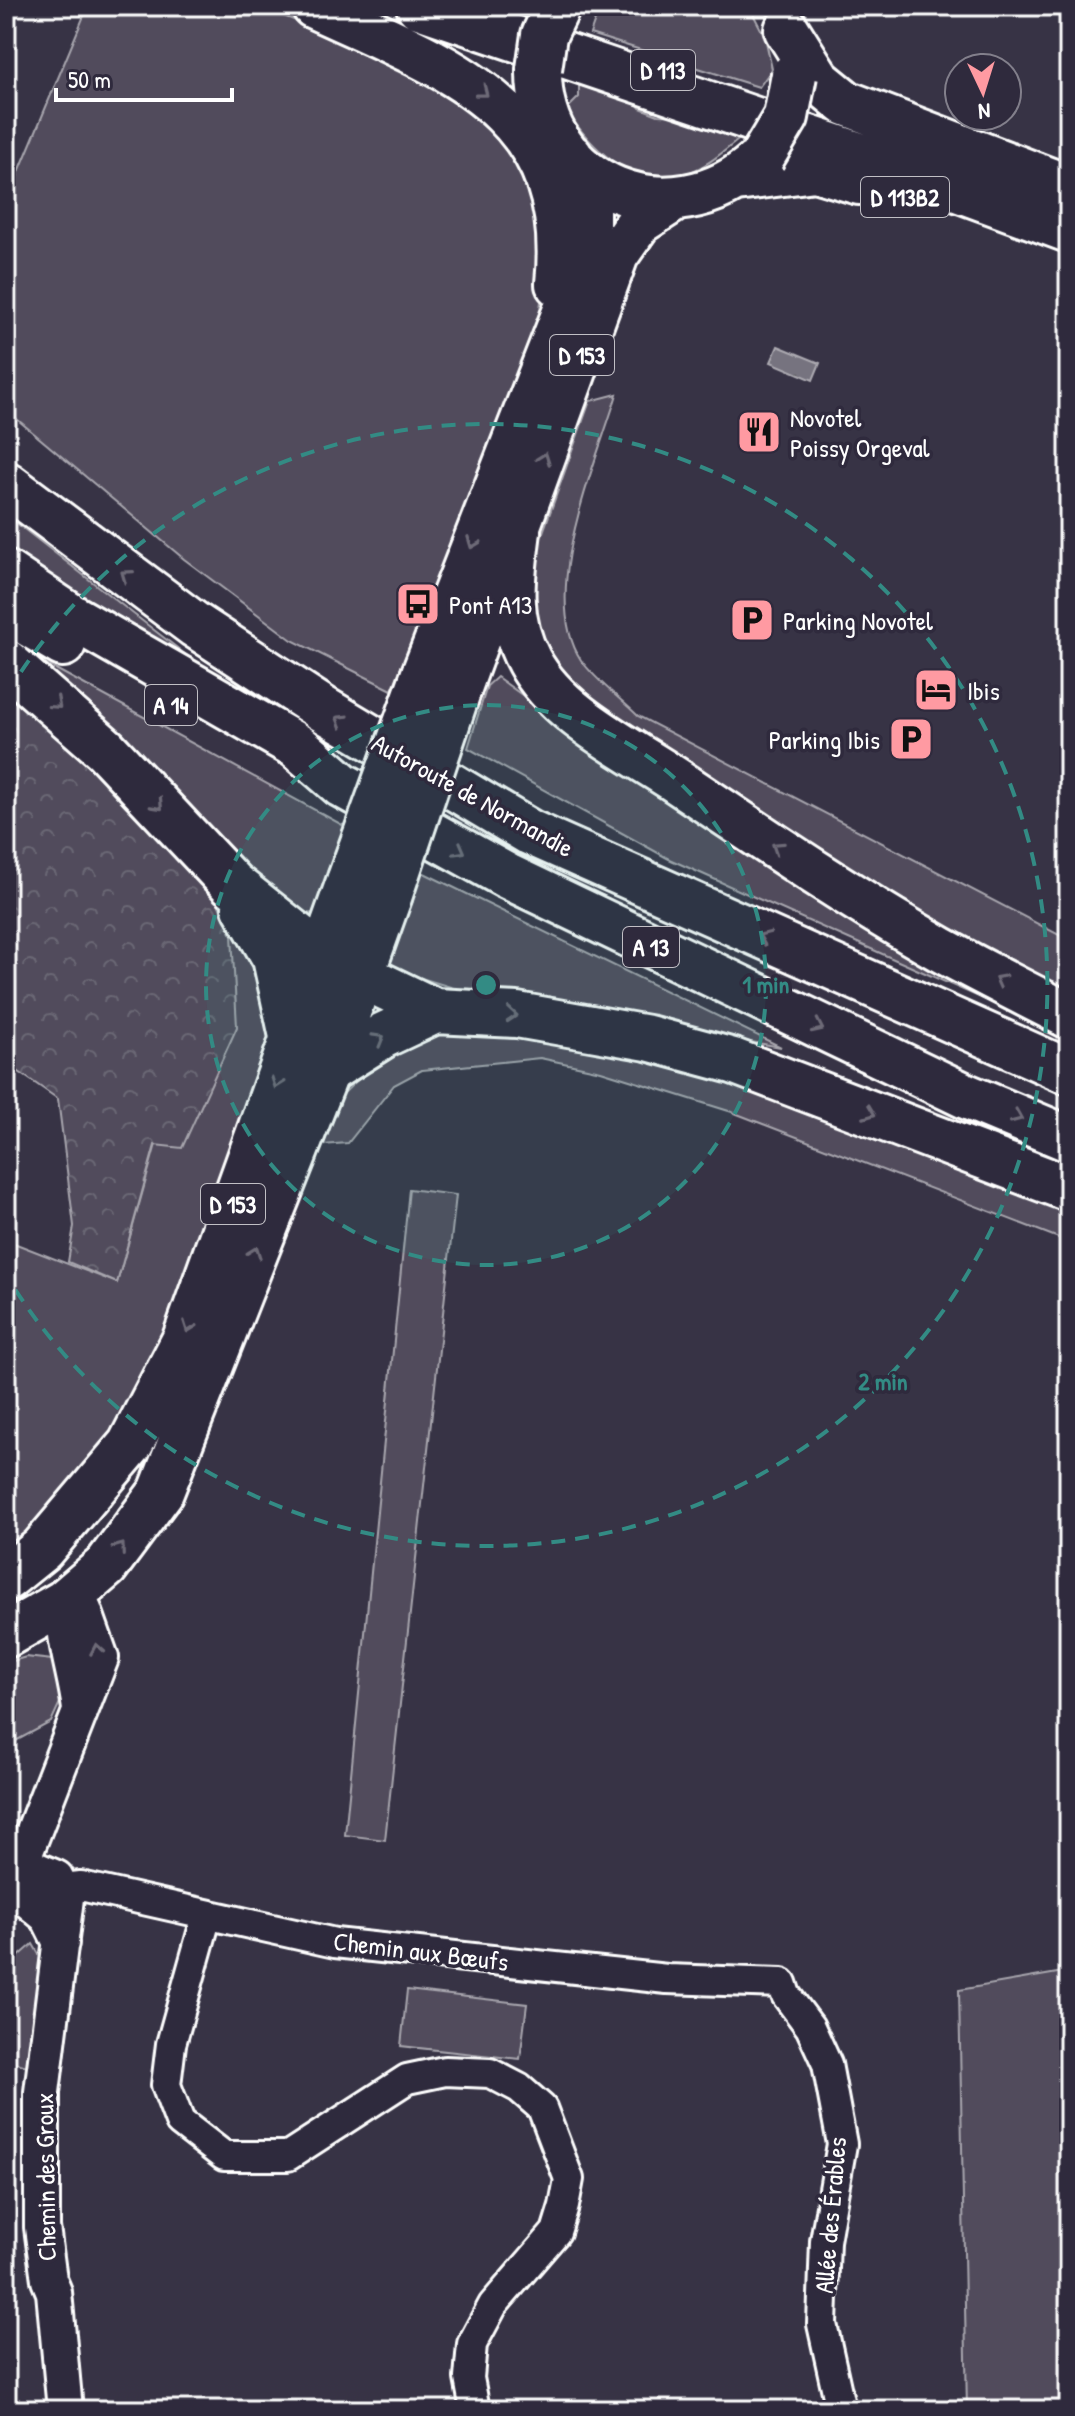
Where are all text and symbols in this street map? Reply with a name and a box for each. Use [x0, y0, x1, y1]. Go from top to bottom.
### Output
road number: D 113 [631, 50, 695, 90]
scale bar [56, 52, 232, 102]
north arrow [943, 52, 1023, 132]
text: 50 m [68, 63, 111, 95]
one-way arrow [474, 82, 489, 96]
text: N [977, 97, 991, 127]
road number: D 113B2 [861, 177, 949, 217]
road number: D 153 [550, 335, 614, 375]
place label: Novotel Poissy Orgeval [790, 400, 930, 465]
restaurant icon: Novotel Poissy Orgeval [735, 408, 783, 456]
one-way arrow [535, 451, 551, 465]
one-way arrow [466, 536, 483, 550]
one-way arrow [120, 571, 134, 585]
bus stop icon: Pont A13 [394, 580, 442, 628]
place label: Pont A13 [449, 587, 532, 622]
parking icon: Parking Novotel [728, 596, 776, 644]
place label: Parking Novotel [783, 603, 933, 638]
hotel icon: Ibis [912, 666, 960, 714]
place label: Ibis [967, 673, 1000, 708]
road number: A 14 [145, 685, 197, 725]
one-way arrow [47, 695, 62, 709]
one-way arrow [335, 715, 350, 730]
parking icon: Parking Ibis [887, 715, 935, 763]
place label: Parking Ibis [769, 722, 880, 757]
street label: Autoroute de Normandie [366, 725, 580, 865]
one-way arrow [149, 796, 163, 811]
one-way arrow [451, 840, 465, 856]
one-way arrow [771, 841, 786, 856]
road number: A 13 [623, 927, 679, 967]
one-way arrow [758, 931, 772, 947]
text: 1 min [743, 968, 790, 1000]
centre of rings [472, 971, 500, 999]
one-way arrow [994, 975, 1008, 990]
one-way arrow [506, 1007, 519, 1024]
one-way arrow [810, 1017, 825, 1033]
one-way arrow [371, 1033, 385, 1049]
one-way arrow [270, 1075, 287, 1089]
one-way arrow [862, 1103, 876, 1120]
one-way arrow [1009, 1108, 1023, 1124]
road number: D 153 [201, 1184, 265, 1224]
one-way arrow [246, 1245, 262, 1259]
one-way arrow [182, 1319, 199, 1333]
text: 2 min [858, 1365, 908, 1397]
one-way arrow [110, 1542, 124, 1556]
one-way arrow [89, 1643, 106, 1656]
street label: Chemin aux Bœufs [332, 1923, 510, 1979]
street label: Chemin des Groux [26, 2093, 64, 2261]
street label: Allée des Érables [806, 2135, 854, 2295]

